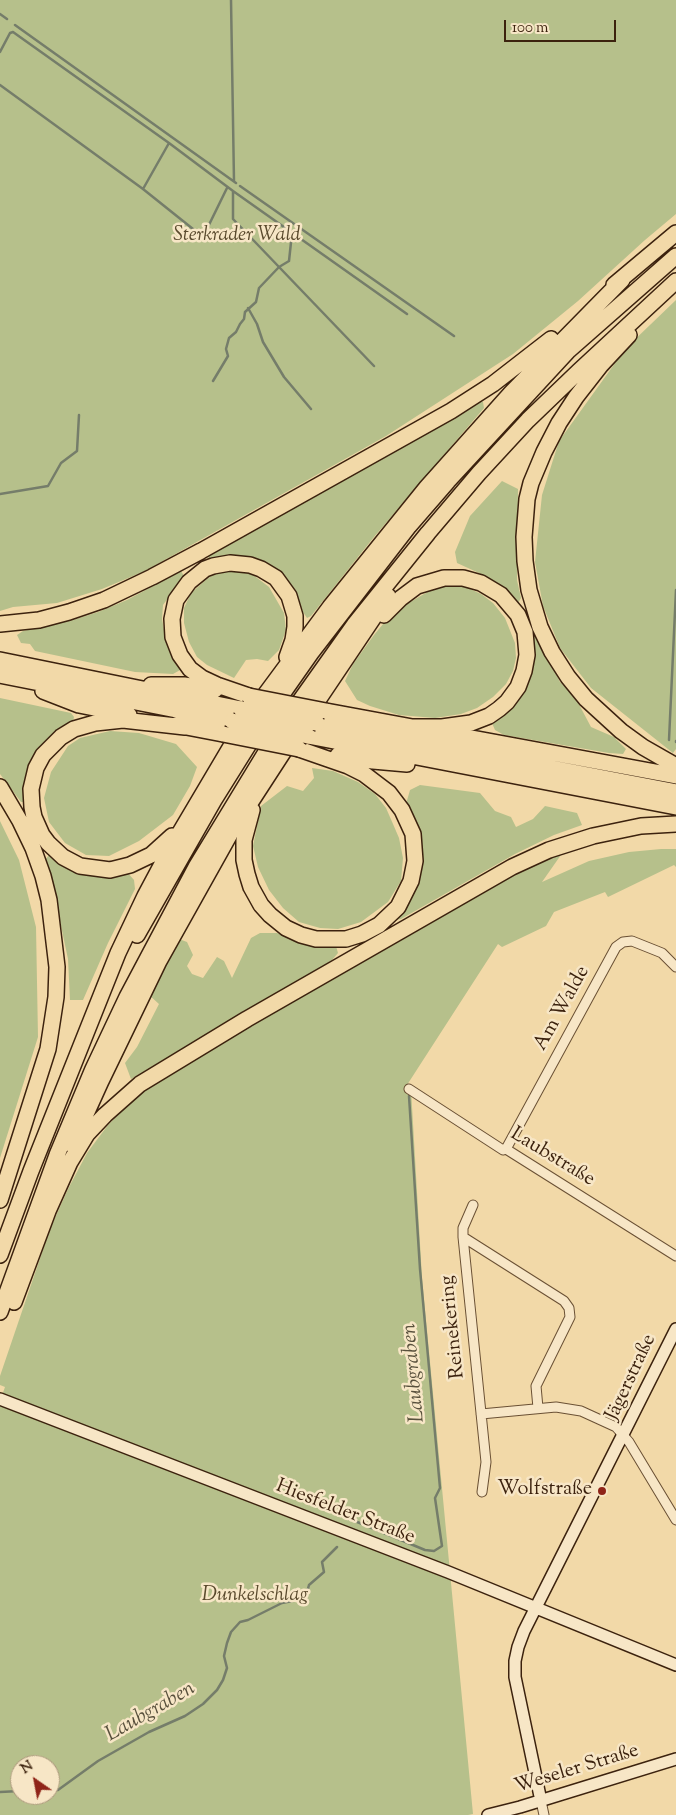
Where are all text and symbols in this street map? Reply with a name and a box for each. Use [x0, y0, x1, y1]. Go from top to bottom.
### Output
scale bar [506, 10, 618, 42]
text: 100 m [512, 18, 548, 39]
park label: Sterkrader Wald [173, 225, 301, 249]
street label: Am Walde [530, 962, 596, 1056]
street label: Laubstraße [505, 1123, 599, 1193]
street label: Reinekering [437, 1274, 471, 1380]
water label: Laubgraben [398, 1322, 432, 1424]
street label: Jägerstraße [602, 1331, 662, 1425]
street label: Hiesfelder Straße [272, 1475, 418, 1551]
place label: Wolfstraße [497, 1479, 592, 1503]
marker: Wolfstraße [596, 1485, 608, 1497]
park label: Dunkelschlag [202, 1585, 308, 1609]
water label: Laubgraben [102, 1677, 200, 1749]
street label: Weseler Straße [512, 1740, 642, 1800]
north arrow [10, 1755, 60, 1805]
text: N [17, 1757, 38, 1780]

